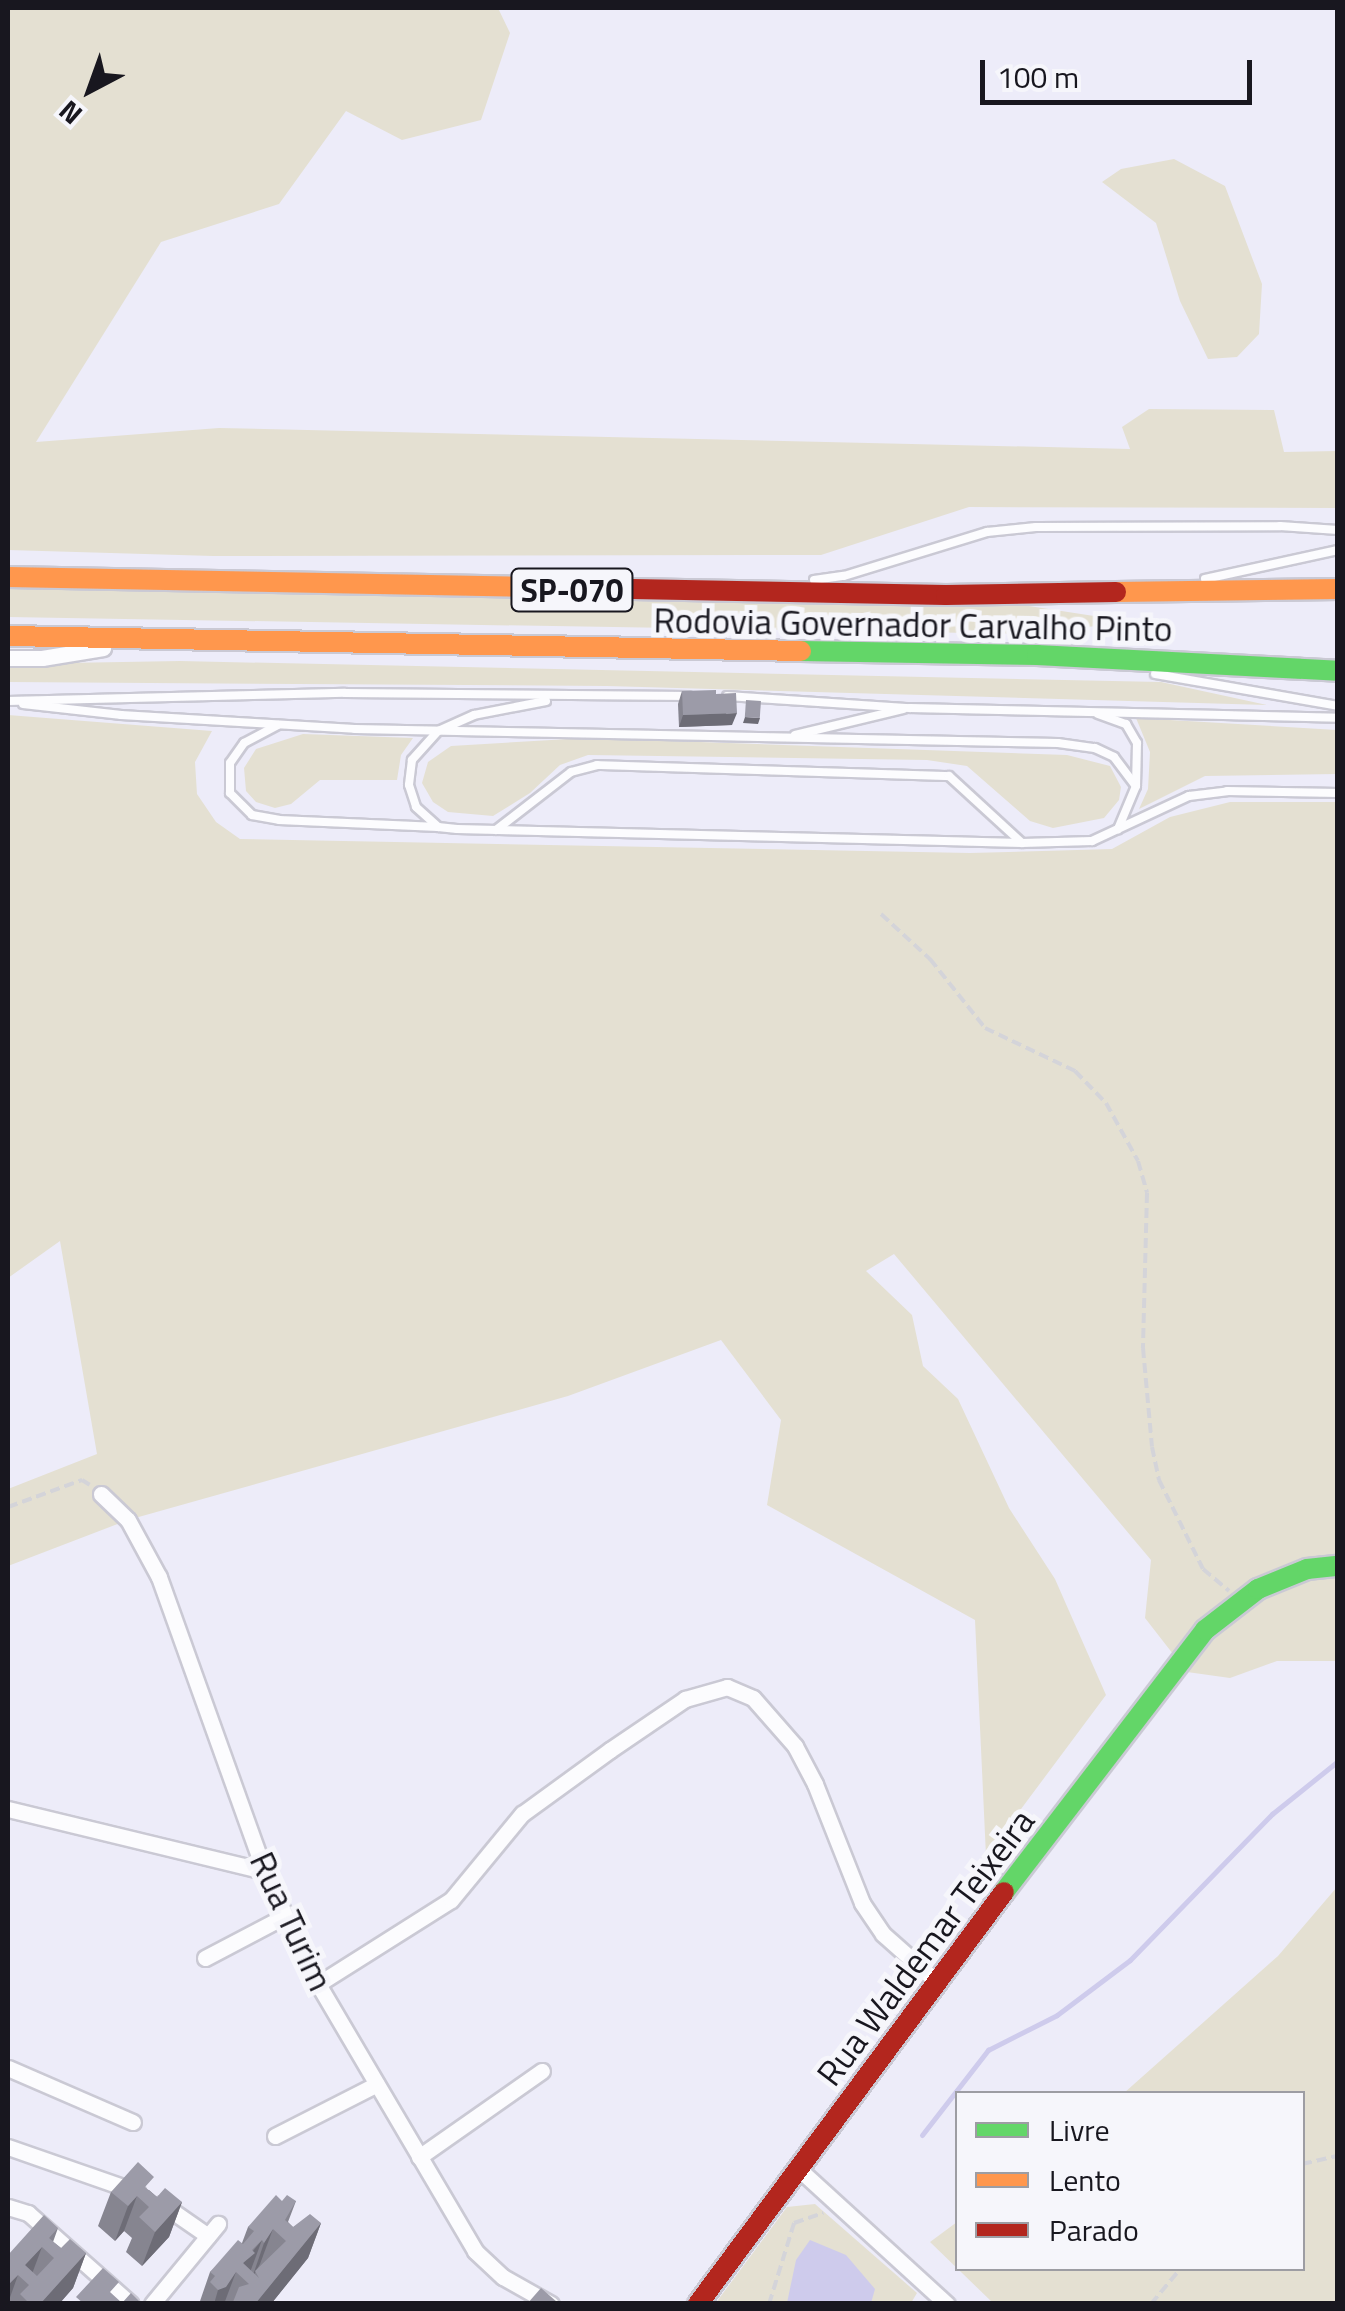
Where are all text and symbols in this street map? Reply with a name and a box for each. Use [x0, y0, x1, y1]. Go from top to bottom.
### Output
north arrow [40, 40, 140, 140]
scale bar [985, 40, 1258, 102]
text: 100 m [997, 54, 1079, 100]
text: N [49, 90, 91, 136]
road number: SP-070 [510, 563, 634, 617]
street label: Rodovia Governador Carvalho Pinto [653, 598, 1173, 650]
street label: Rua Waldemar Teixeira [807, 1801, 1043, 2093]
street label: Rua Turim [242, 1845, 342, 1997]
legend [955, 2091, 1305, 2271]
text: Livre [1049, 2107, 1110, 2153]
text: Lento [1049, 2157, 1121, 2203]
text: Parado [1049, 2207, 1139, 2253]

